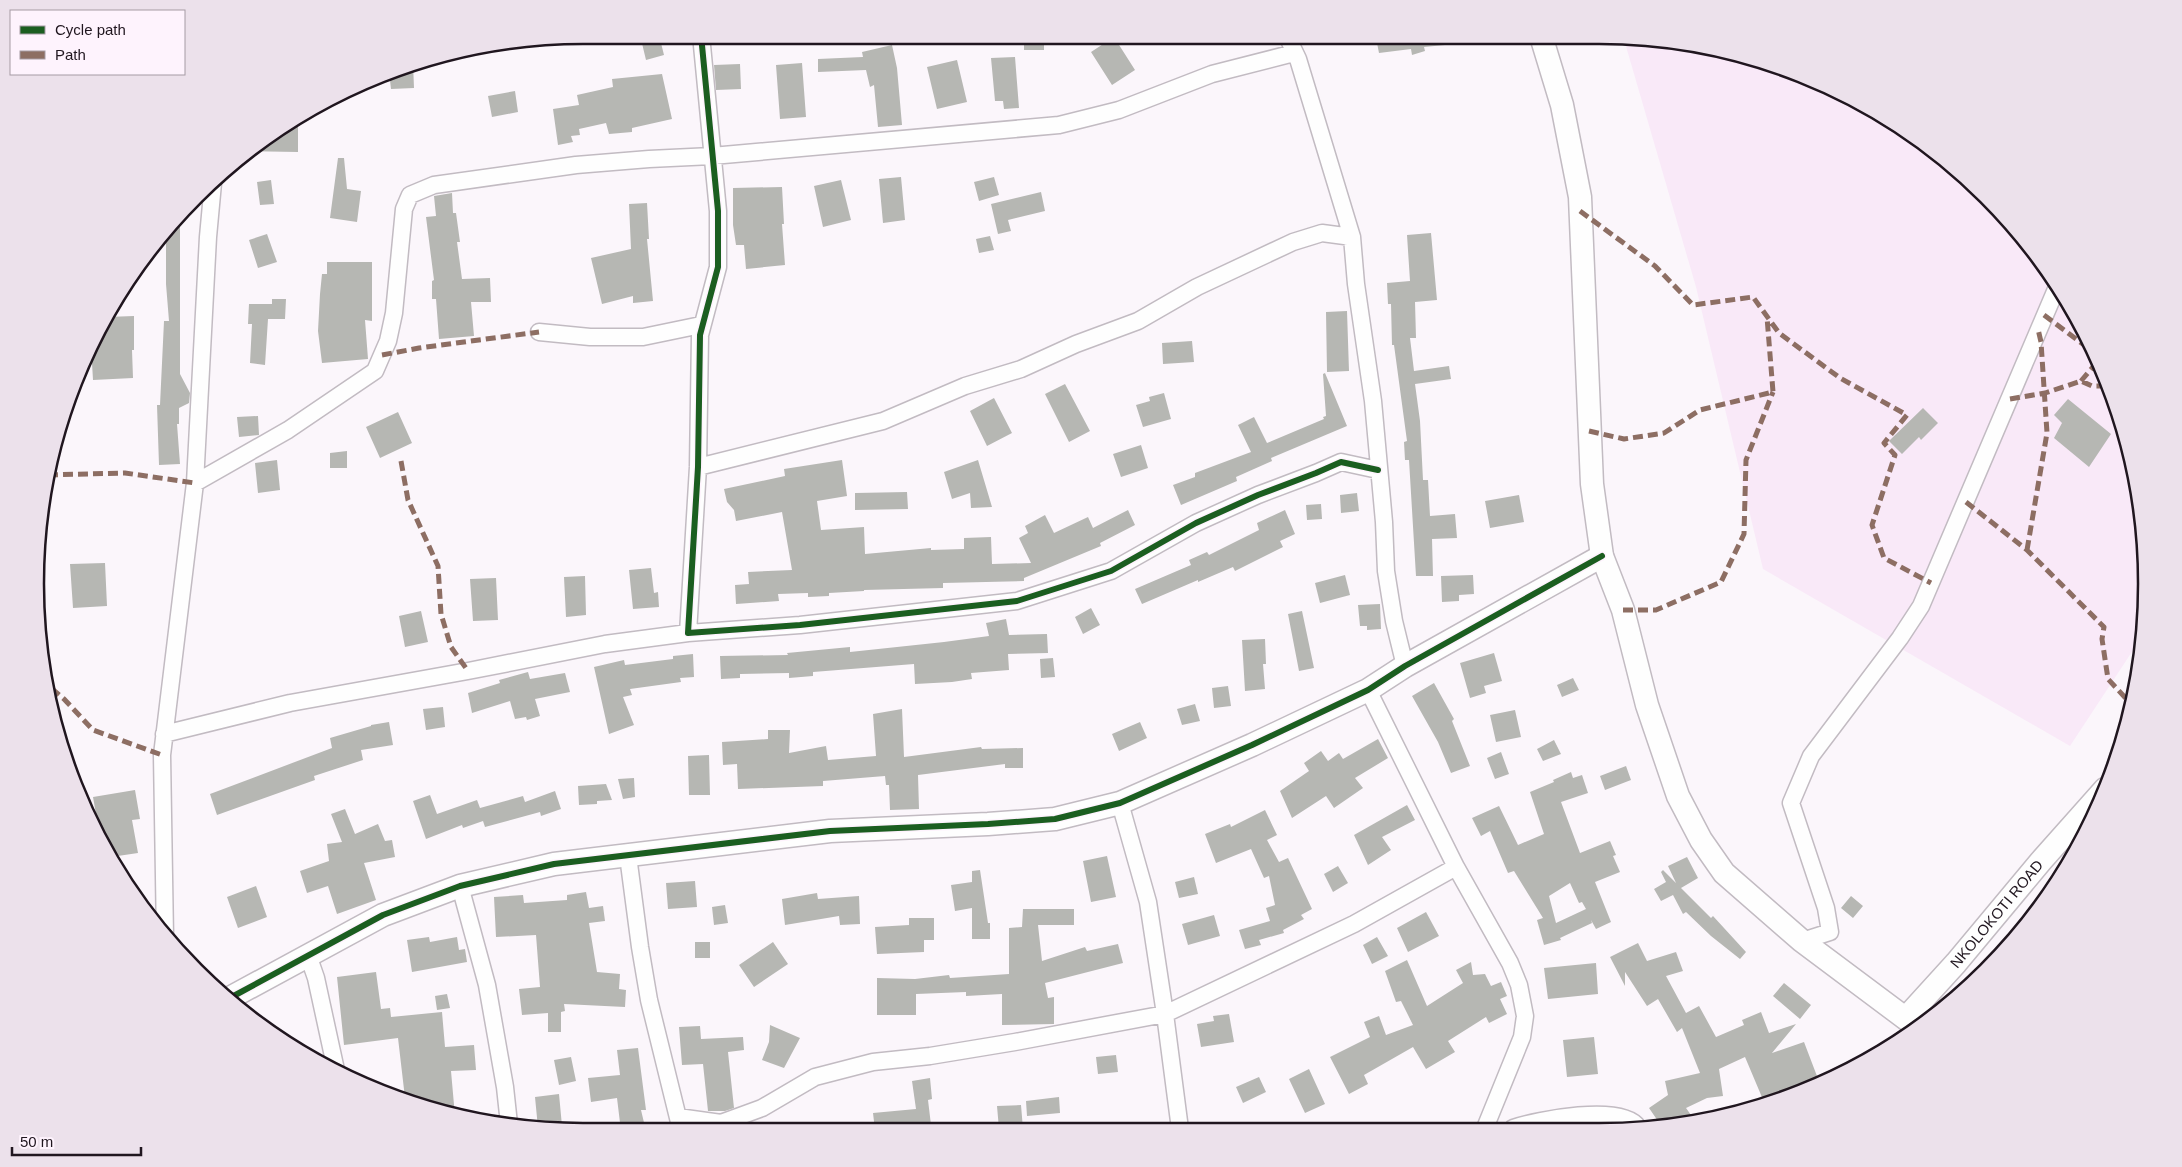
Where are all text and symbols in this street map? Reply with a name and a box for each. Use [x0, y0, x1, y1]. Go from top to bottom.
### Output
legend [10, 10, 185, 75]
text: Cycle path [55, 21, 126, 38]
text: Path [55, 46, 86, 63]
street label: NKOLOKOTI ROAD [1947, 856, 2046, 971]
scale bar [12, 1124, 141, 1156]
text: 50 m [20, 1133, 53, 1150]

